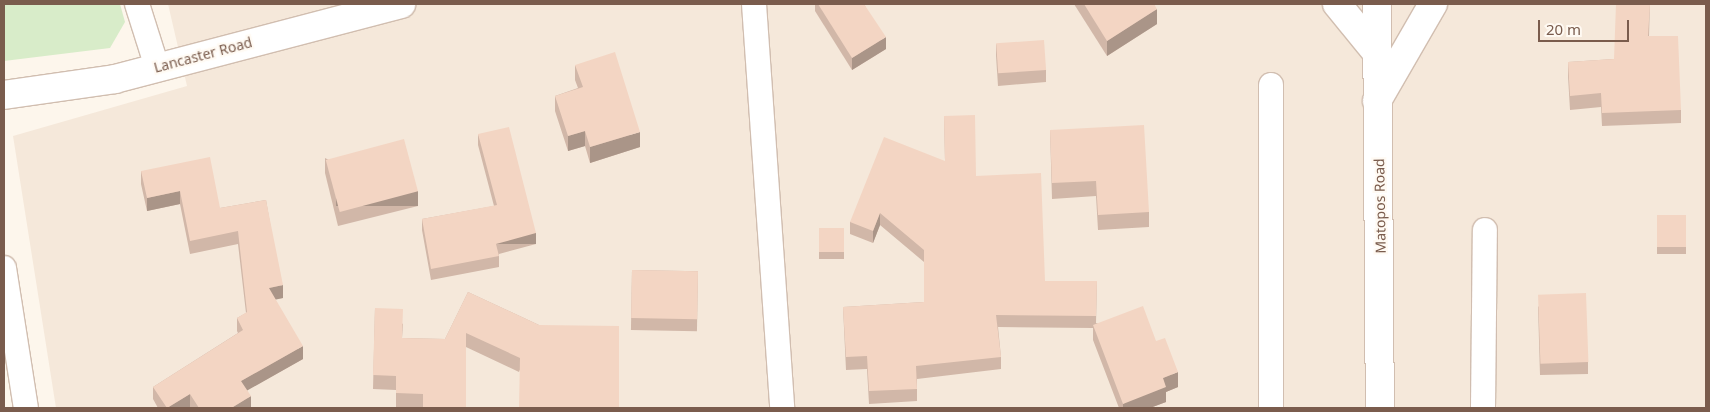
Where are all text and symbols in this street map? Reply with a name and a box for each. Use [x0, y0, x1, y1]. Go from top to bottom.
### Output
scale bar [1540, 10, 1631, 42]
text: 20 m [1546, 19, 1581, 39]
street label: Lancaster Road [152, 34, 254, 76]
street label: Matopos Road [1371, 158, 1389, 254]

